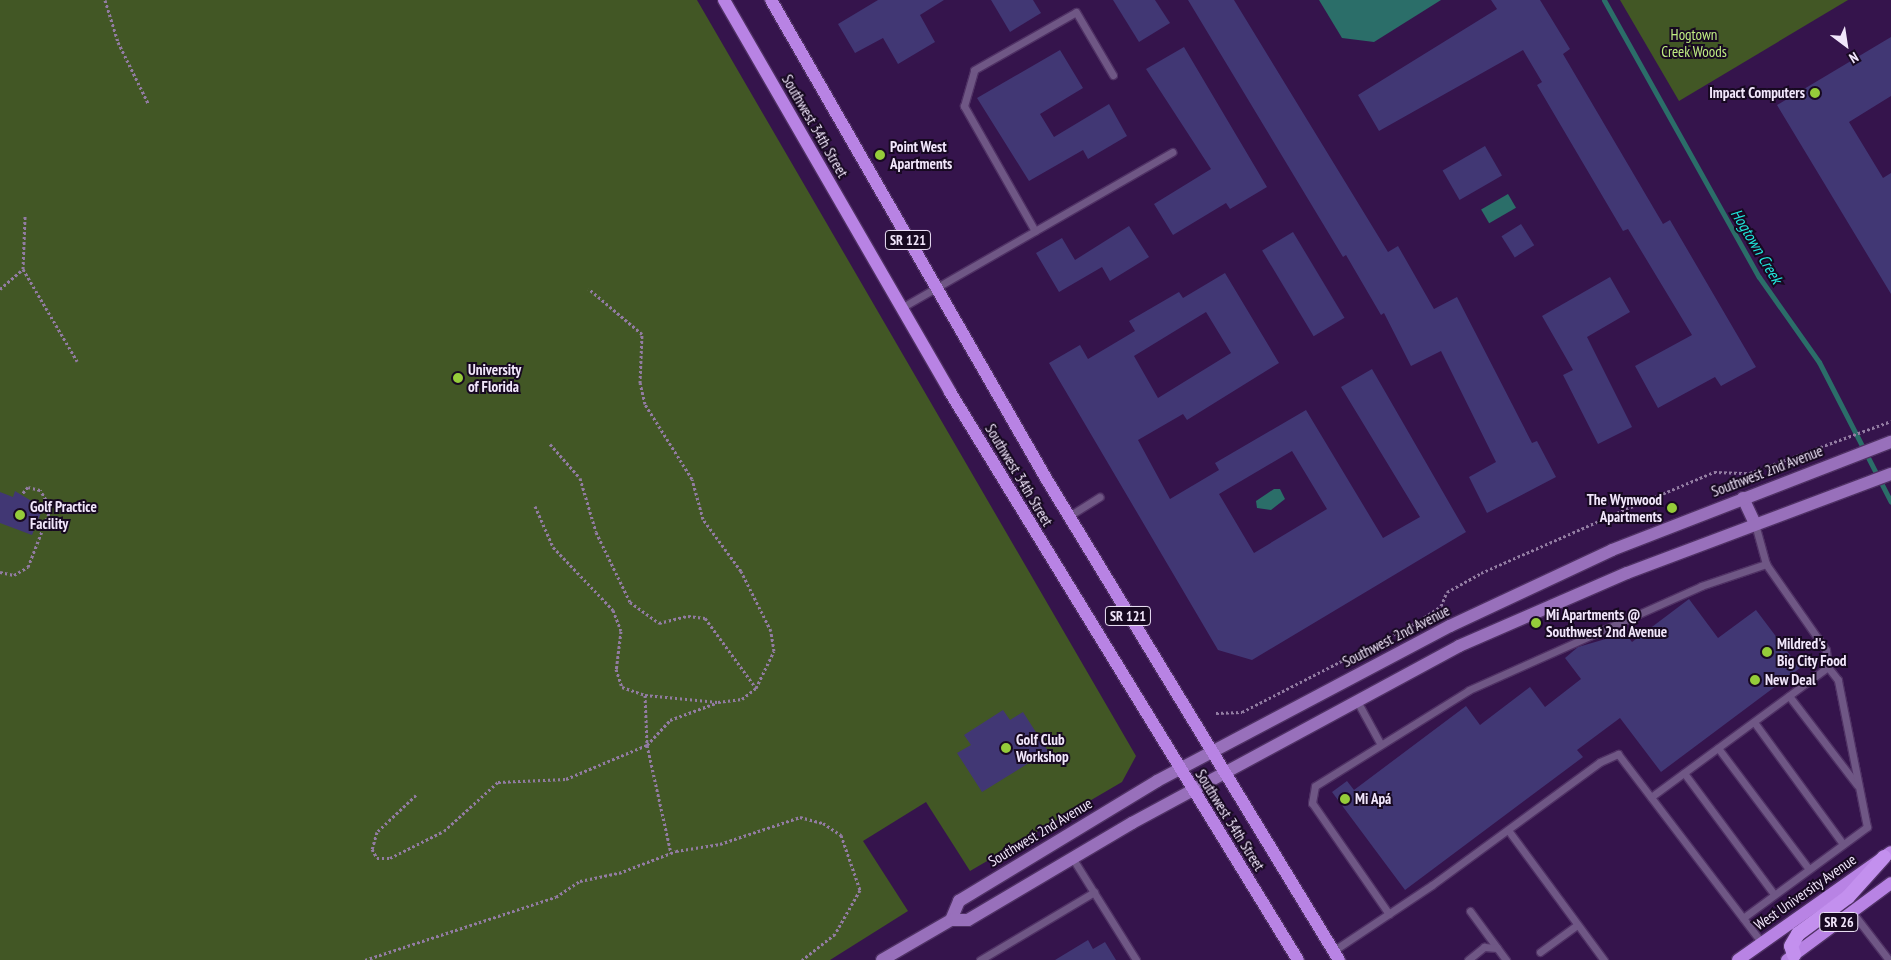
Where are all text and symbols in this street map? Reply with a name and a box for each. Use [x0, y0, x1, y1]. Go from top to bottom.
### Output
north arrow [1821, 20, 1871, 70]
park label: Hogtown Creek Woods [1661, 25, 1727, 60]
text: N [1846, 48, 1862, 68]
street label: Southwest 34th Street [778, 71, 852, 181]
place label: Impact Computers [1709, 84, 1805, 102]
marker: Impact Computers [1809, 87, 1821, 99]
place label: Point West Apartments [890, 137, 952, 172]
marker: Point West Apartments [874, 149, 886, 161]
water label: Hogtown Creek [1727, 205, 1787, 287]
road number: SR 121 [884, 228, 932, 252]
place label: University of Florida [468, 360, 521, 395]
marker: University of Florida [452, 372, 464, 384]
street label: Southwest 34th Street [981, 421, 1057, 529]
street label: Southwest 2nd Avenue [1709, 441, 1825, 501]
place label: The Wynwood Apartments [1586, 490, 1662, 525]
place label: Golf Practice Facility [30, 497, 97, 532]
marker: The Wynwood Apartments [1666, 502, 1678, 514]
marker: Golf Practice Facility [14, 509, 26, 521]
street label: Southwest 2nd Avenue [1339, 601, 1453, 671]
road number: SR 121 [1104, 604, 1152, 628]
place label: Mi Apartments @ Southwest 2nd Avenue [1546, 605, 1668, 640]
marker: Mi Apartments @ Southwest 2nd Avenue [1530, 617, 1542, 629]
place label: Mildred's Big City Food [1777, 634, 1847, 669]
marker: Mildred's Big City Food [1761, 646, 1773, 658]
place label: New Deal [1765, 671, 1816, 689]
marker: New Deal [1749, 674, 1761, 686]
place label: Golf Club Workshop [1016, 730, 1069, 765]
marker: Golf Club Workshop [1000, 742, 1012, 754]
street label: Southwest 34th Street [1192, 766, 1268, 874]
place label: Mi Apá [1355, 790, 1392, 808]
marker: Mi Apá [1339, 793, 1351, 805]
street label: Southwest 2nd Avenue [985, 794, 1095, 870]
street label: West University Avenue [1750, 850, 1860, 934]
road number: SR 26 [1819, 910, 1859, 934]

